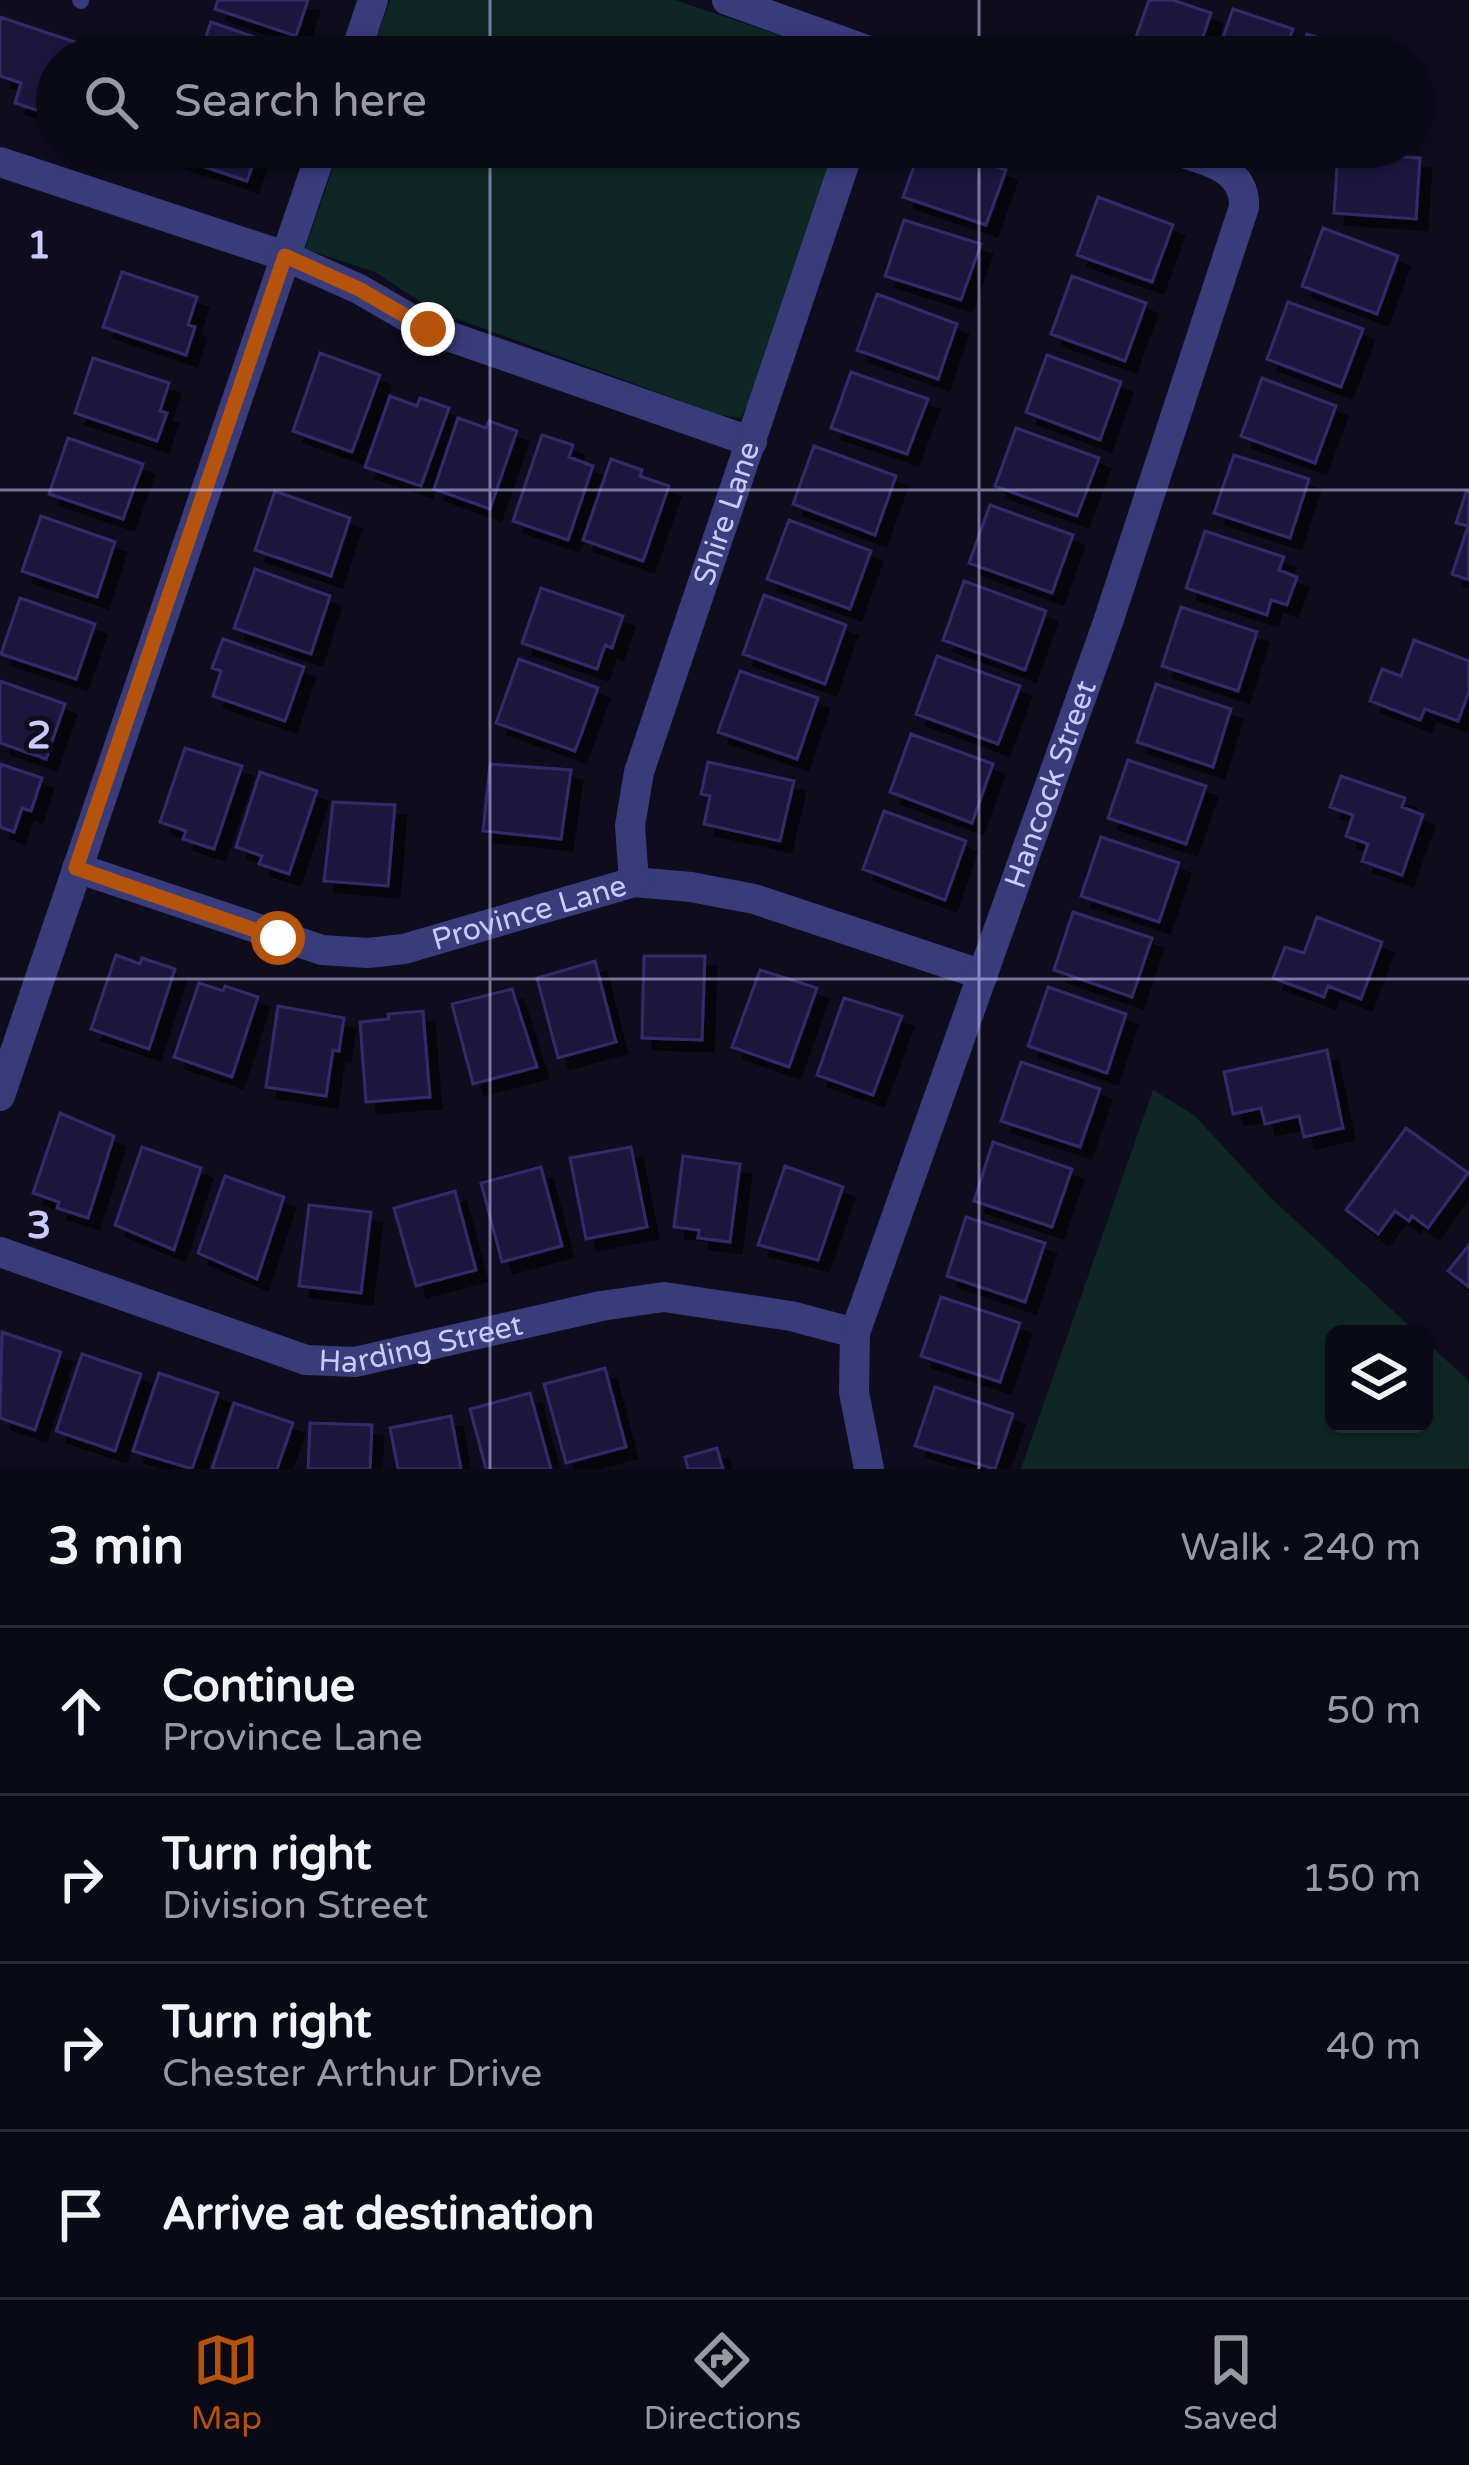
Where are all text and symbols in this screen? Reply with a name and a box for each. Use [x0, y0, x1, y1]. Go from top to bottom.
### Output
search box [36, 36, 1433, 168]
icon: search [78, 69, 144, 135]
text: Search here [174, 75, 427, 129]
text: 1 [27, 222, 51, 269]
route end [401, 302, 455, 356]
street label: Shire Lane [685, 437, 768, 590]
street label: Hancock Street [997, 675, 1105, 893]
text: 2 [27, 712, 51, 759]
street label: Province Lane [428, 867, 631, 959]
route start [251, 911, 305, 965]
text: 3 [27, 1202, 51, 1249]
street label: Harding Street [318, 1306, 526, 1381]
map controls [1325, 1325, 1433, 1433]
button: layers [1325, 1325, 1433, 1433]
text: 3 min [48, 1516, 184, 1578]
text: Walk · 240 m [1180, 1524, 1421, 1571]
text: Continue [162, 1660, 355, 1714]
icon: ahead [48, 1678, 114, 1744]
text: 50 m [1326, 1687, 1421, 1734]
text: Province Lane [162, 1714, 423, 1761]
text: Turn right [162, 1828, 371, 1882]
icon: right [48, 1846, 114, 1912]
text: 150 m [1302, 1855, 1421, 1902]
text: Division Street [162, 1882, 429, 1929]
text: Turn right [162, 1996, 371, 2050]
icon: right [48, 2014, 114, 2080]
text: 40 m [1326, 2023, 1421, 2070]
text: Chester Arthur Drive [162, 2050, 542, 2097]
icon: arrive [48, 2182, 114, 2248]
text: Arrive at destination [162, 2188, 594, 2242]
tab: Map [191, 2327, 262, 2438]
tab: Directions [644, 2327, 801, 2438]
tab: Saved [1183, 2327, 1278, 2438]

